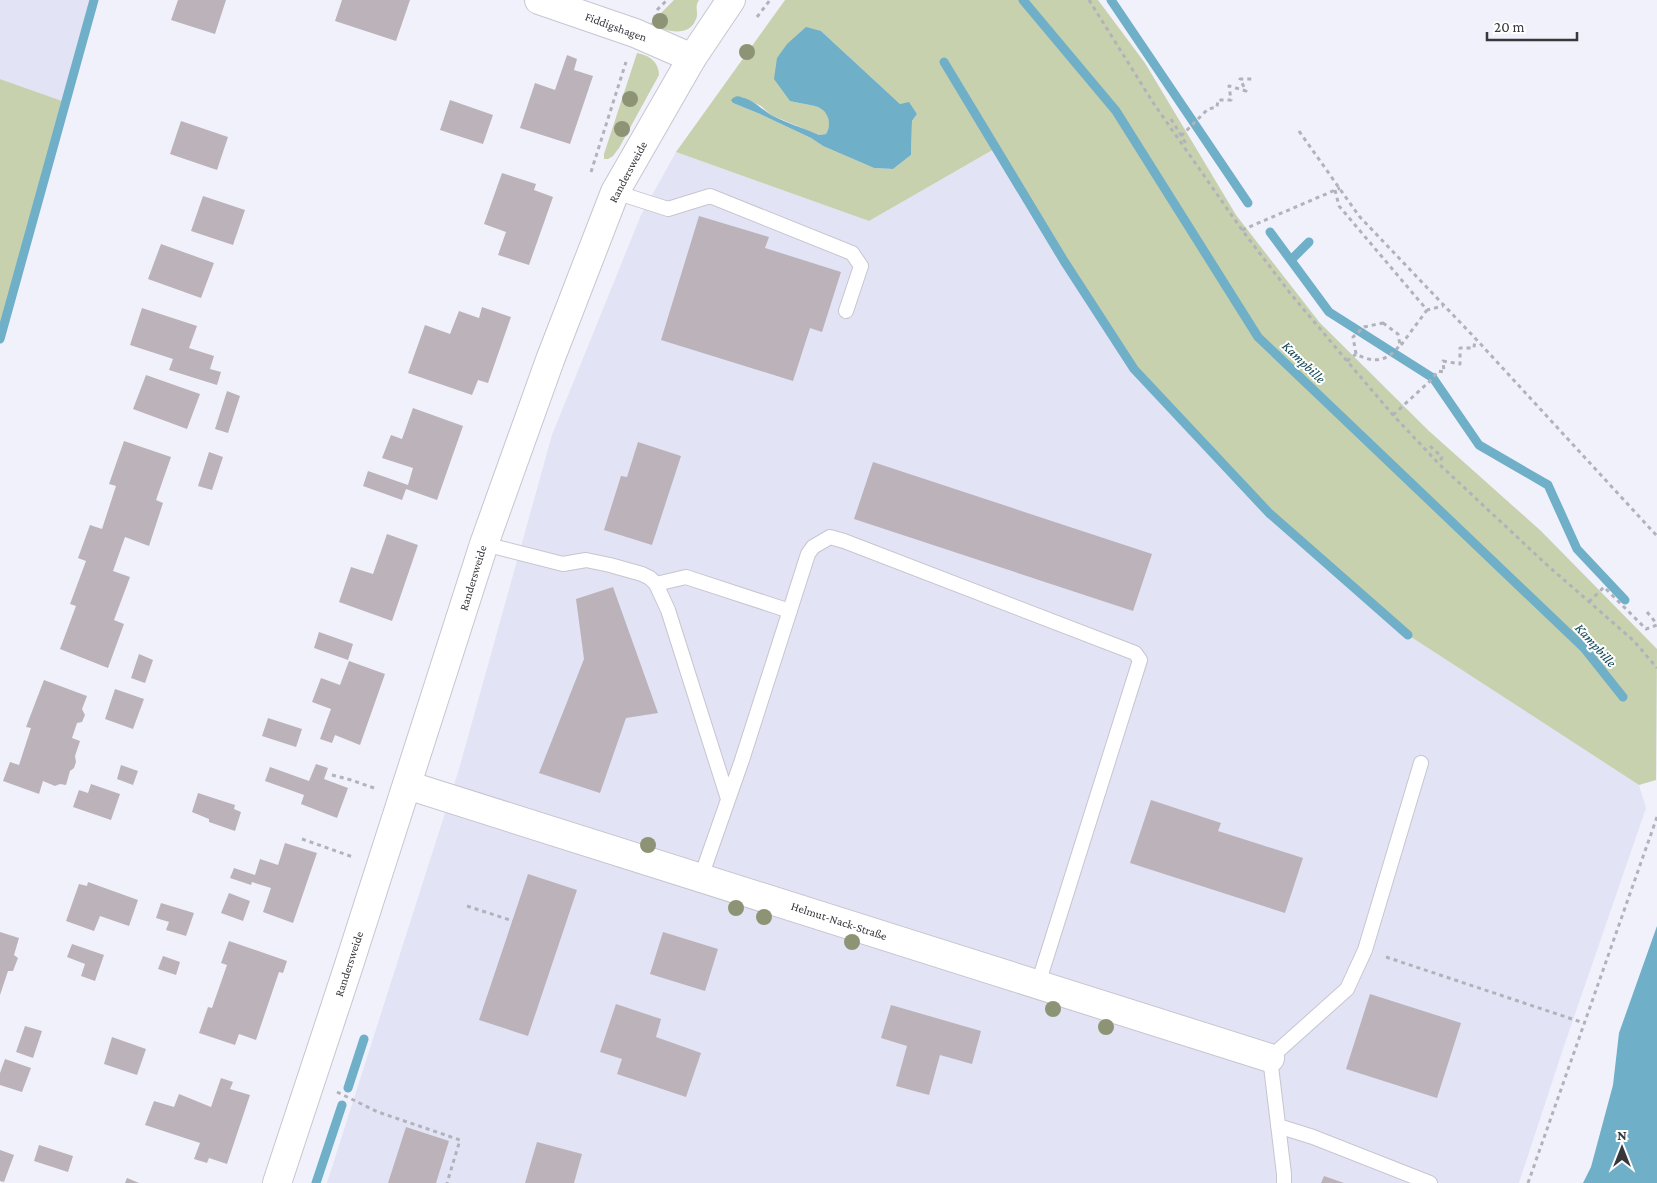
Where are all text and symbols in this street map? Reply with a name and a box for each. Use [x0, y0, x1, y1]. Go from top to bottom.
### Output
street label: Fiddigshagen [583, 9, 649, 45]
scale bar [1487, 10, 1577, 42]
text: 20 m [1494, 19, 1525, 35]
street label: Randersweide [606, 139, 650, 205]
water label: Kampbille [1279, 338, 1329, 387]
street label: Randersweide [456, 544, 490, 612]
water label: Kampbille [1572, 620, 1620, 671]
street label: Helmut-Nack-Straße [789, 899, 889, 943]
street label: Randersweide [332, 930, 366, 998]
north arrow [1597, 1123, 1647, 1173]
text: N [1617, 1127, 1627, 1143]

